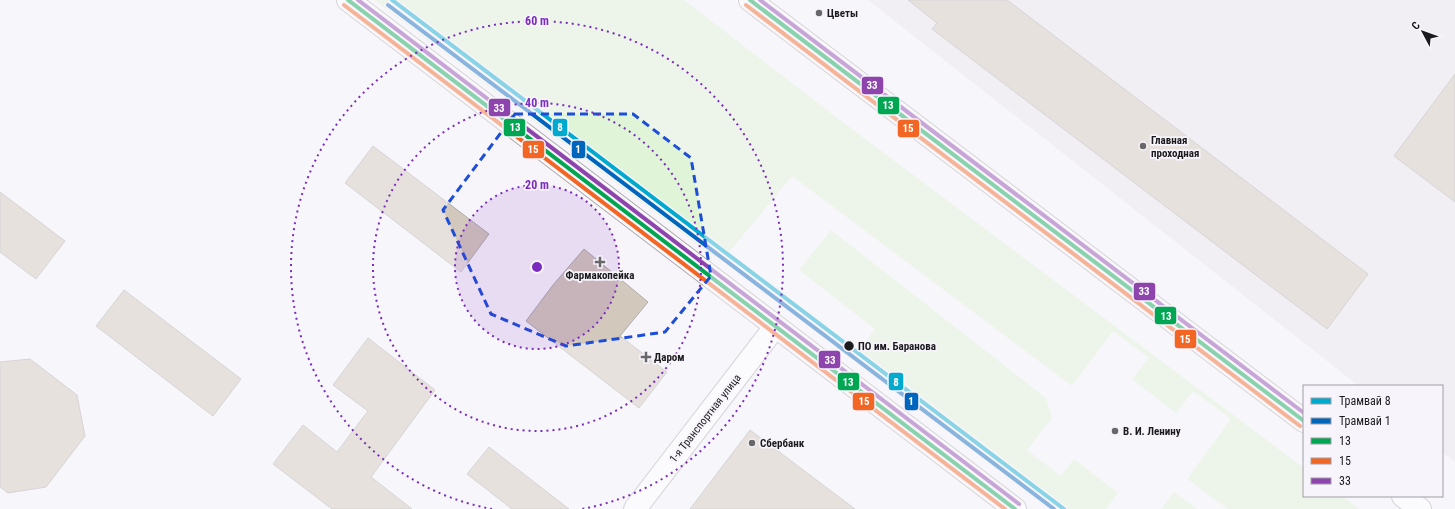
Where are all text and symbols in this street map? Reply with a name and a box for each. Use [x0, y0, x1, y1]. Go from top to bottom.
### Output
place label: Цветы [827, 7, 858, 20]
marker: Цветы [814, 8, 824, 18]
north arrow [1403, 12, 1443, 52]
text: 60 m [525, 14, 549, 28]
text: С [1409, 19, 1423, 32]
line badge: 33 [861, 76, 884, 95]
text: 33 [866, 79, 878, 92]
text: 40 m [525, 96, 549, 110]
line badge: 13 [877, 96, 900, 115]
line badge: 33 [488, 98, 511, 117]
text: 13 [882, 99, 894, 112]
text: 33 [493, 102, 505, 115]
line badge: 13 [503, 118, 526, 137]
line badge: 8 [552, 118, 568, 137]
line badge: 15 [897, 119, 920, 138]
text: 13 [509, 121, 521, 134]
text: 8 [557, 121, 563, 134]
text: 15 [902, 122, 914, 135]
place label: Главная проходная [1151, 134, 1199, 160]
line badge: 15 [522, 140, 545, 159]
line badge: 1 [571, 140, 586, 159]
marker: Главная проходная [1138, 141, 1148, 151]
text: 15 [527, 143, 539, 156]
text: 1 [575, 143, 581, 156]
text: 20 m [525, 178, 549, 192]
marker: Фармакопейка [595, 257, 605, 267]
centre of rings [530, 260, 544, 274]
place label: Фармакопейка [566, 269, 634, 282]
line badge: 33 [1133, 282, 1156, 301]
text: 33 [1138, 285, 1150, 298]
line badge: 13 [1154, 306, 1177, 325]
text: 13 [1160, 310, 1172, 323]
line badge: 15 [1174, 329, 1197, 349]
text: 15 [1179, 333, 1191, 346]
marker: ПО им. Баранова [842, 339, 856, 353]
place label: ПО им. Баранова [858, 340, 936, 353]
line badge: 33 [818, 350, 841, 369]
place label: Даром [654, 351, 685, 364]
marker: Даром [641, 352, 651, 362]
text: 33 [824, 354, 836, 367]
street label: 1-я Транспортная улица [667, 372, 744, 465]
line badge: 13 [837, 372, 860, 391]
line badge: 8 [888, 372, 904, 391]
text: 13 [842, 376, 854, 389]
text: 8 [893, 376, 899, 389]
legend [1303, 385, 1443, 497]
line badge: 15 [852, 392, 875, 411]
line badge: 1 [904, 392, 919, 411]
text: Трамвай 8 [1339, 394, 1391, 408]
text: 15 [858, 395, 870, 408]
text: 1 [908, 395, 914, 408]
text: Трамвай 1 [1339, 414, 1391, 428]
place label: В. И. Ленину [1123, 425, 1181, 438]
marker: В. И. Ленину [1110, 426, 1120, 436]
text: 13 [1339, 434, 1351, 448]
place label: Сбербанк [760, 437, 805, 450]
marker: Сбербанк [747, 438, 757, 448]
text: 15 [1339, 454, 1351, 468]
text: 33 [1339, 474, 1351, 488]

